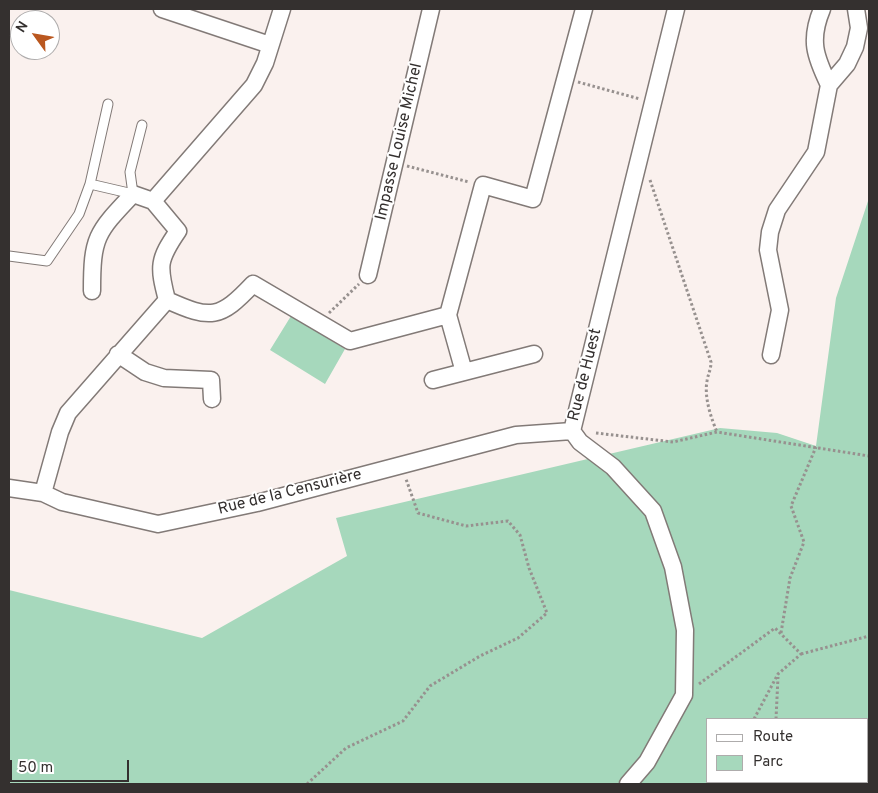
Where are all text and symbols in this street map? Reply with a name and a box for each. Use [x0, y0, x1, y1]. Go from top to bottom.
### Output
north arrow [10, 10, 60, 60]
text: N [13, 19, 33, 36]
street label: Impasse Louise Michel [373, 62, 427, 222]
street label: Rue de Huest [565, 327, 607, 423]
street label: Rue de la Censurière [216, 466, 364, 520]
legend [706, 718, 868, 783]
text: Route [753, 728, 793, 747]
scale bar [12, 750, 131, 782]
text: Parc [753, 753, 783, 772]
text: 50 m [18, 759, 53, 778]

